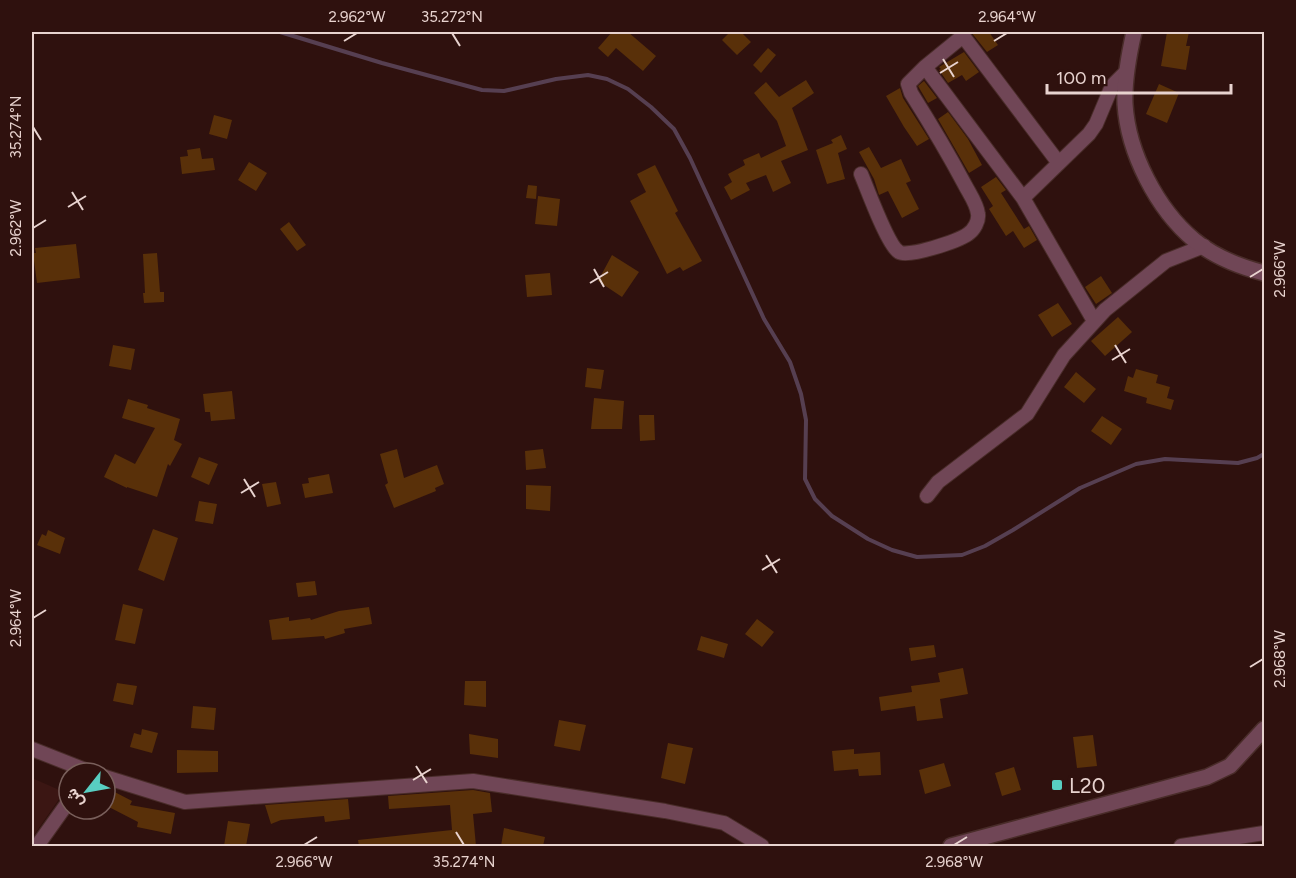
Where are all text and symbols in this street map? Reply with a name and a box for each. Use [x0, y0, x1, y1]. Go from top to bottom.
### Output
text: 2.962°W [329, 8, 386, 26]
text: 35.272°N [421, 8, 483, 26]
text: 2.964°W [978, 8, 1036, 26]
scale bar [1047, 57, 1232, 95]
text: 100 m [1056, 67, 1106, 89]
text: 35.274°N [7, 96, 25, 158]
text: 2.962°W [7, 199, 25, 256]
text: 2.966°W [1271, 240, 1289, 297]
text: 2.964°W [7, 589, 25, 647]
text: 2.968°W [1271, 630, 1289, 688]
north arrow [57, 761, 117, 821]
place label: L20 [1069, 773, 1105, 798]
marker: L20 [1050, 778, 1064, 792]
text: ش [61, 785, 88, 812]
text: 2.966°W [276, 853, 333, 871]
text: 35.274°N [433, 853, 495, 871]
text: 2.968°W [925, 853, 983, 871]

